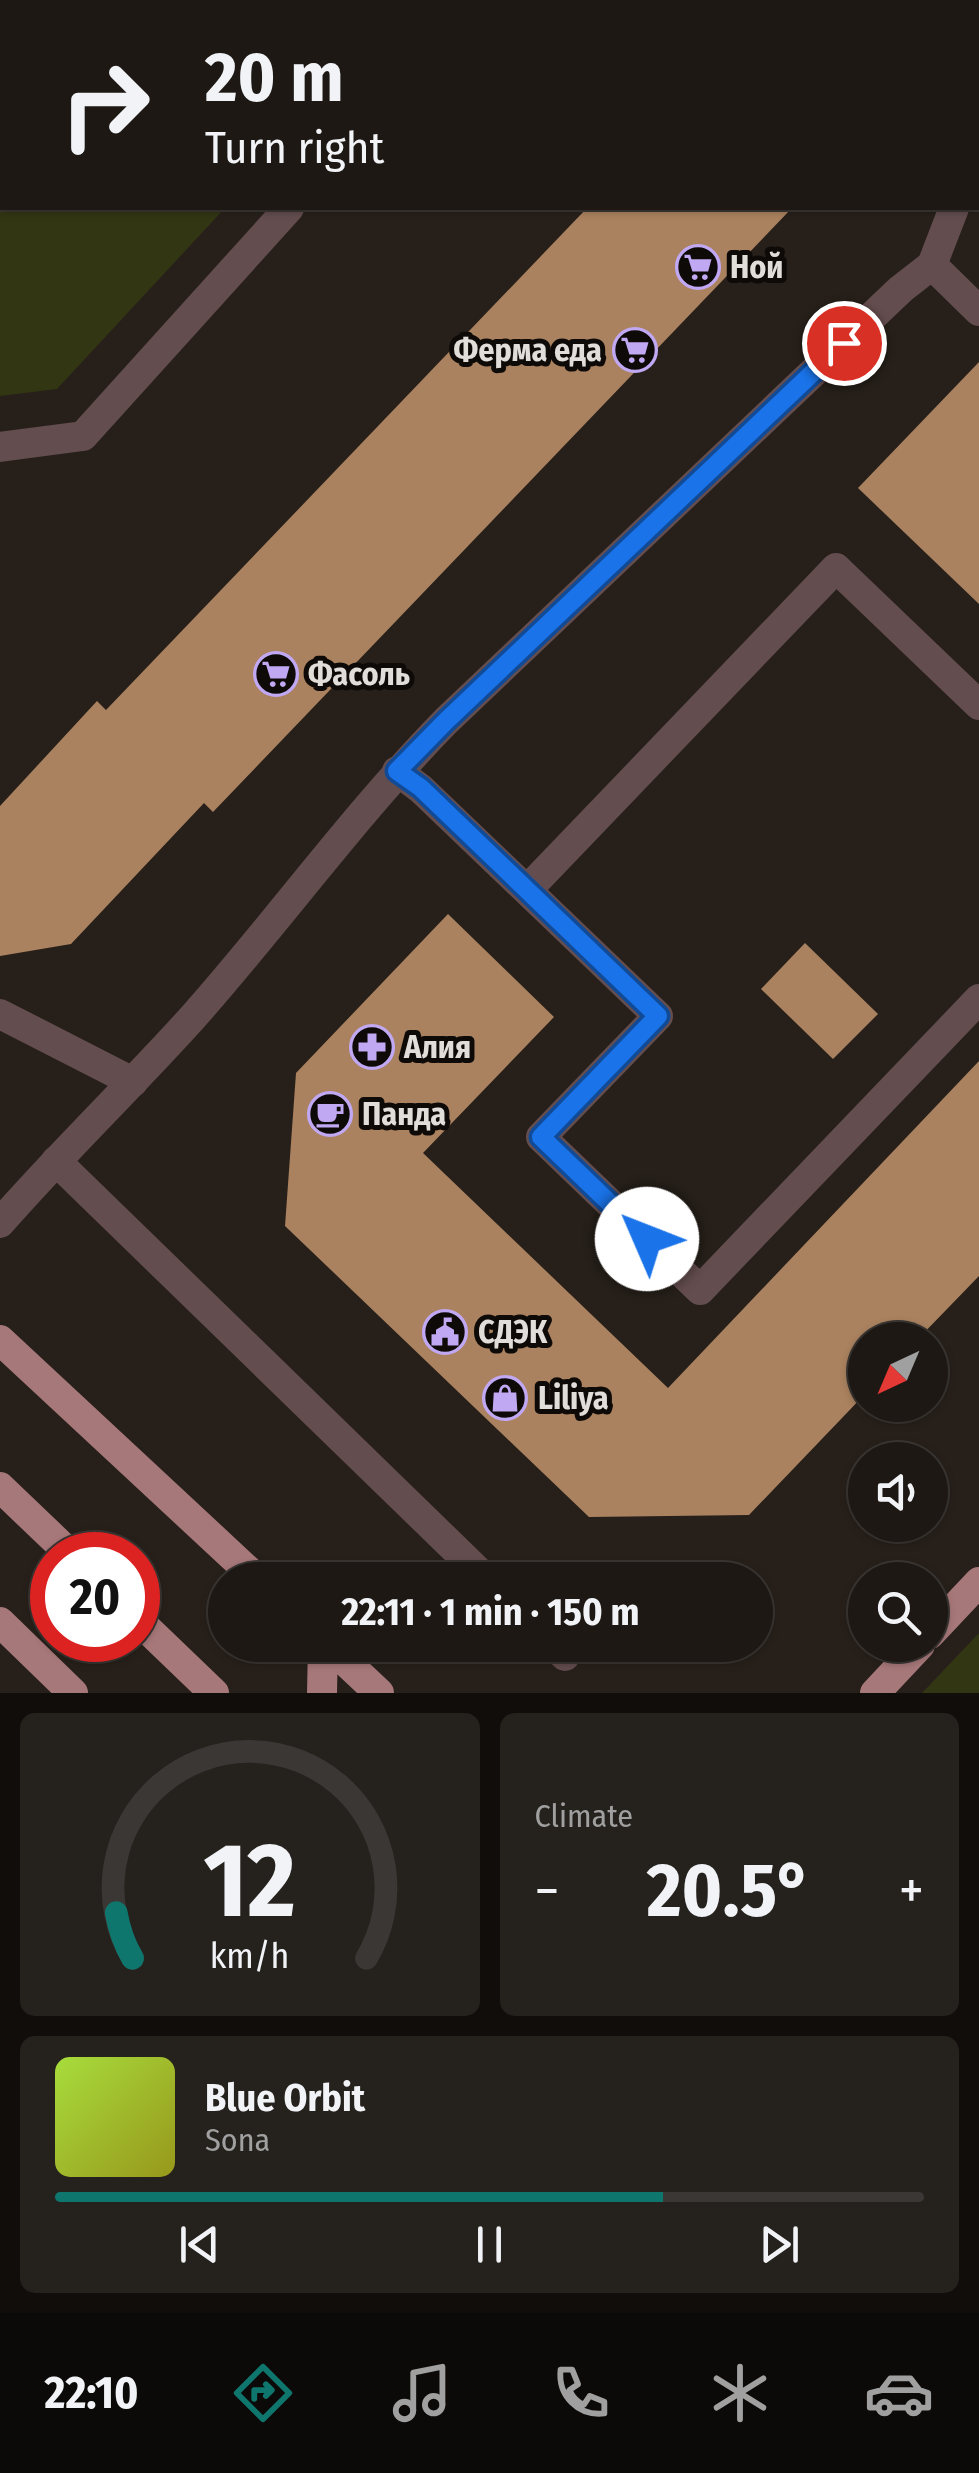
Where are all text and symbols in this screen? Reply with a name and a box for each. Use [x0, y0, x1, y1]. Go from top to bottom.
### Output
text: 20 m [205, 36, 344, 120]
icon: right [40, 40, 170, 170]
text: Turn right [205, 121, 384, 175]
supermarket icon: Ной [675, 244, 721, 290]
place label: Ной [730, 248, 783, 286]
pin [802, 301, 887, 386]
icon: arrive [817, 316, 872, 371]
supermarket icon: Ферма еда [612, 327, 658, 373]
place label: Ферма еда [454, 331, 602, 369]
supermarket icon: Фасоль [253, 651, 299, 697]
place label: Фасоль [308, 655, 410, 693]
pharmacy icon: Алия [349, 1024, 395, 1070]
place label: Алия [403, 1028, 471, 1066]
cafe icon: Панда [307, 1091, 353, 1137]
place label: Панда [362, 1095, 446, 1133]
position arrow [595, 1187, 699, 1291]
public building icon: СДЭК [422, 1309, 468, 1355]
place label: СДЭК [478, 1313, 548, 1351]
north arrow [848, 1322, 948, 1422]
map controls [848, 1322, 948, 1662]
shop icon: Liliya [482, 1375, 528, 1421]
place label: Liliya [538, 1379, 609, 1417]
button: sound [848, 1442, 948, 1542]
speed limit sign: 20 [30, 1532, 160, 1662]
button: search [848, 1562, 948, 1662]
text: 22:11 · 1 min · 150 m [341, 1589, 640, 1635]
text: Climate [535, 1797, 633, 1835]
text: 12 [204, 1819, 296, 1944]
text: 20.5° [647, 1846, 812, 1936]
text: − [535, 1858, 559, 1924]
text: + [899, 1858, 924, 1924]
text: km/h [210, 1935, 290, 1977]
text: Blue Orbit [205, 2075, 365, 2121]
text: Sona [205, 2121, 270, 2159]
icon: previous [172, 2217, 227, 2272]
icon: pause [462, 2217, 517, 2272]
icon: next [752, 2217, 807, 2272]
icon: directions [228, 2358, 298, 2428]
icon: music [387, 2358, 457, 2428]
icon: phone [546, 2358, 616, 2428]
icon: climate [705, 2358, 775, 2428]
icon: car [864, 2358, 934, 2428]
text: 22:10 [45, 2366, 139, 2420]

